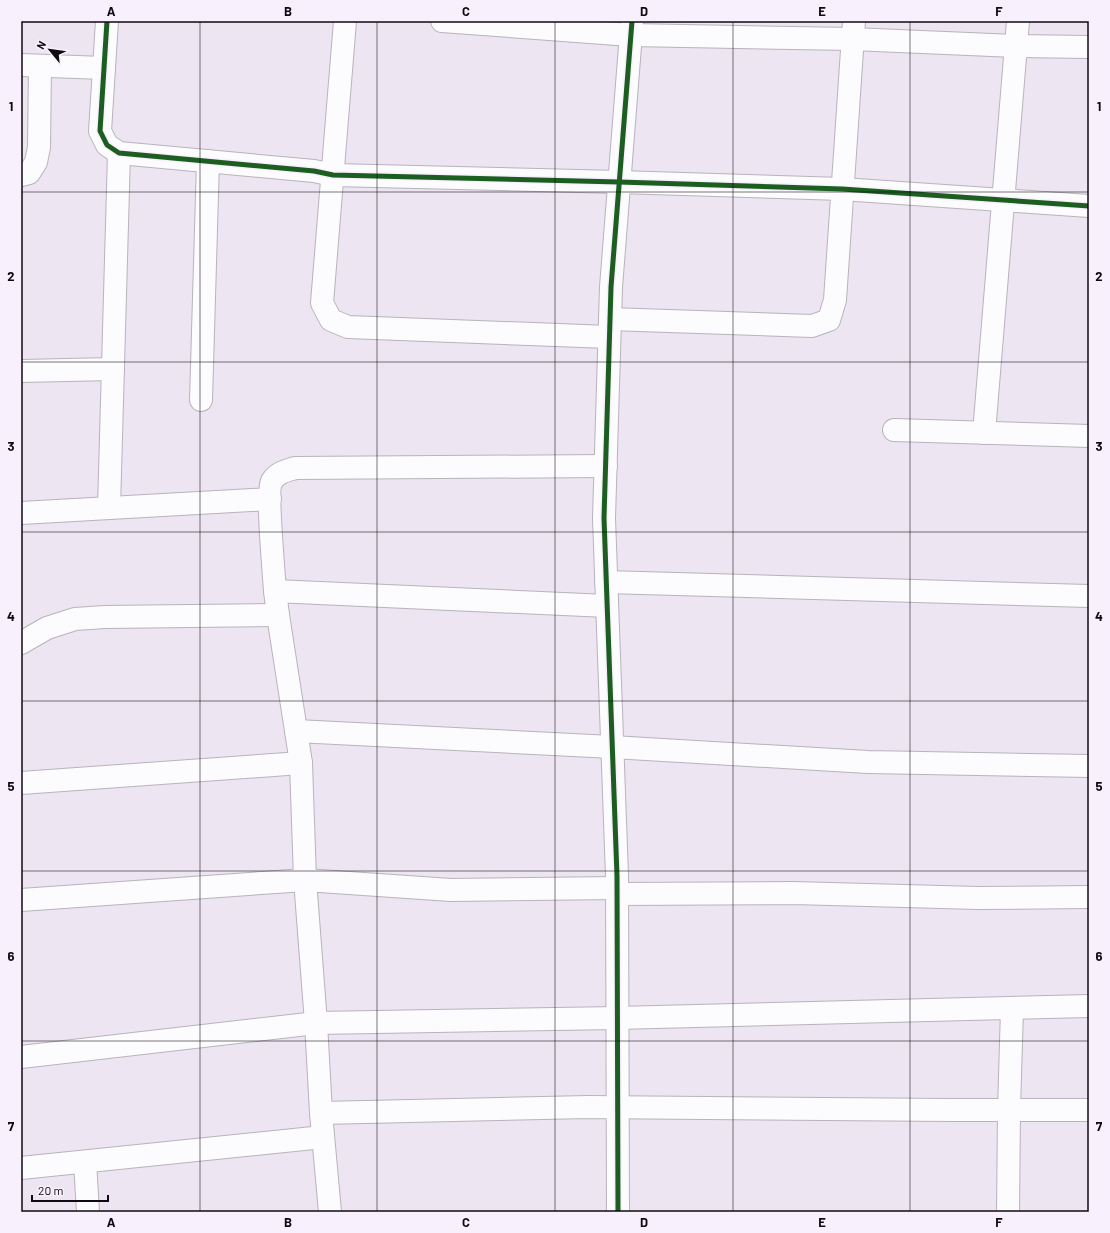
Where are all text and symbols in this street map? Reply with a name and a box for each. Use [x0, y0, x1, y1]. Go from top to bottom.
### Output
text: A [107, 3, 116, 19]
text: B [284, 3, 292, 19]
text: C [462, 3, 470, 19]
text: D [640, 3, 648, 19]
text: E [818, 3, 826, 19]
text: F [995, 3, 1003, 19]
north arrow [30, 30, 70, 70]
text: N [33, 39, 48, 51]
text: 1 [9, 98, 13, 114]
text: 1 [1097, 98, 1101, 114]
text: 2 [7, 268, 15, 284]
text: 2 [1095, 268, 1103, 284]
text: 3 [7, 438, 15, 454]
text: 3 [1095, 438, 1103, 454]
text: 4 [7, 608, 15, 624]
text: 4 [1095, 608, 1103, 624]
text: 5 [7, 778, 15, 794]
text: 5 [1095, 778, 1103, 794]
text: 6 [8, 948, 15, 964]
text: 6 [1096, 948, 1103, 964]
text: 7 [8, 1118, 15, 1134]
text: 7 [1096, 1118, 1103, 1134]
scale bar [32, 1177, 108, 1203]
text: 20 m [38, 1183, 64, 1197]
text: A [107, 1214, 116, 1230]
text: B [284, 1214, 292, 1230]
text: C [462, 1214, 470, 1230]
text: D [640, 1214, 648, 1230]
text: E [818, 1214, 826, 1230]
text: F [995, 1214, 1003, 1230]

